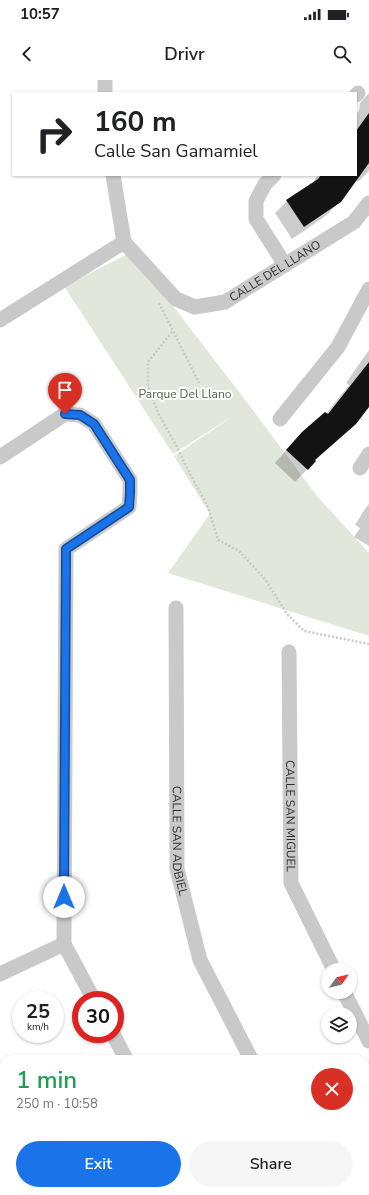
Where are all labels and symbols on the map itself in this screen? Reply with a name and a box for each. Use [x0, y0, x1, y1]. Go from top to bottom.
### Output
street label: CALLE DEL LLANO [226, 237, 324, 305]
pin [48, 373, 82, 414]
park label: Parque Del Llano [139, 386, 232, 402]
street label: CALLE SAN MIGUEL [282, 760, 299, 873]
street label: CALLE SAN ADBIEL [169, 786, 192, 898]
position arrow [43, 876, 85, 918]
north arrow [321, 963, 357, 999]
speed limit sign: 30 [72, 991, 124, 1043]

